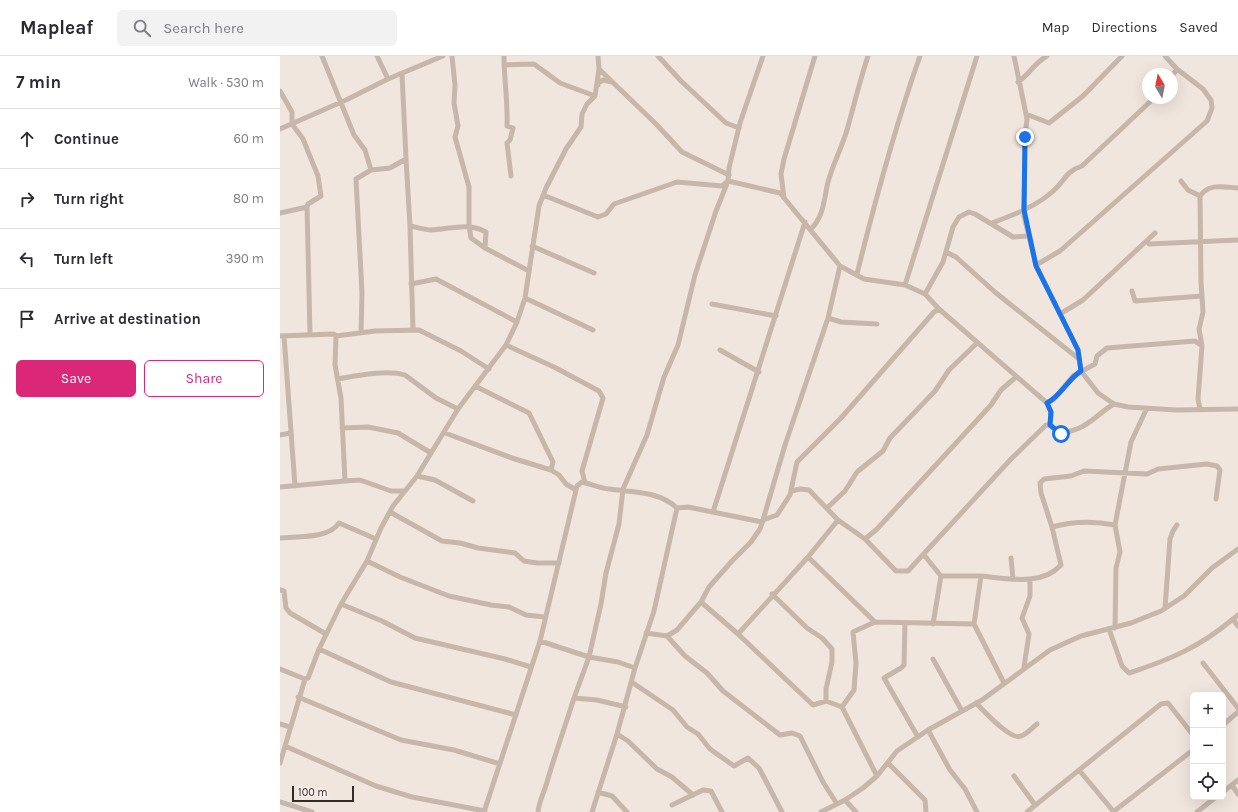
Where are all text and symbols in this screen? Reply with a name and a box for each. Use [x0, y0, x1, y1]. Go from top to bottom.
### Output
search box [117, 10, 397, 46]
text: Mapleaf [20, 17, 93, 39]
icon: search [131, 17, 153, 39]
text: Search here [163, 19, 244, 37]
text: Map [1042, 19, 1070, 36]
text: Directions [1092, 19, 1157, 36]
text: Saved [1179, 19, 1218, 36]
north arrow [1142, 68, 1178, 104]
text: 7 min [16, 72, 61, 92]
text: Walk · 530 m [188, 75, 264, 90]
icon: ahead [16, 128, 38, 150]
route end [1016, 128, 1034, 146]
text: Continue [54, 130, 119, 148]
text: 60 m [234, 131, 264, 146]
icon: right [16, 188, 38, 210]
text: Turn right [54, 190, 124, 208]
text: 80 m [233, 191, 264, 206]
icon: left [16, 248, 38, 270]
text: Turn left [54, 250, 113, 268]
text: 390 m [226, 251, 264, 266]
icon: arrive [16, 308, 38, 330]
text: Arrive at destination [54, 310, 201, 328]
button: Save [16, 360, 136, 397]
button: Share [144, 360, 264, 397]
route start [1052, 425, 1070, 443]
map controls [1190, 692, 1226, 800]
button: + [1190, 692, 1226, 728]
button: − [1190, 728, 1226, 764]
button: locate [1190, 764, 1226, 800]
scale bar [292, 784, 354, 803]
text: 100 m [298, 786, 328, 799]

